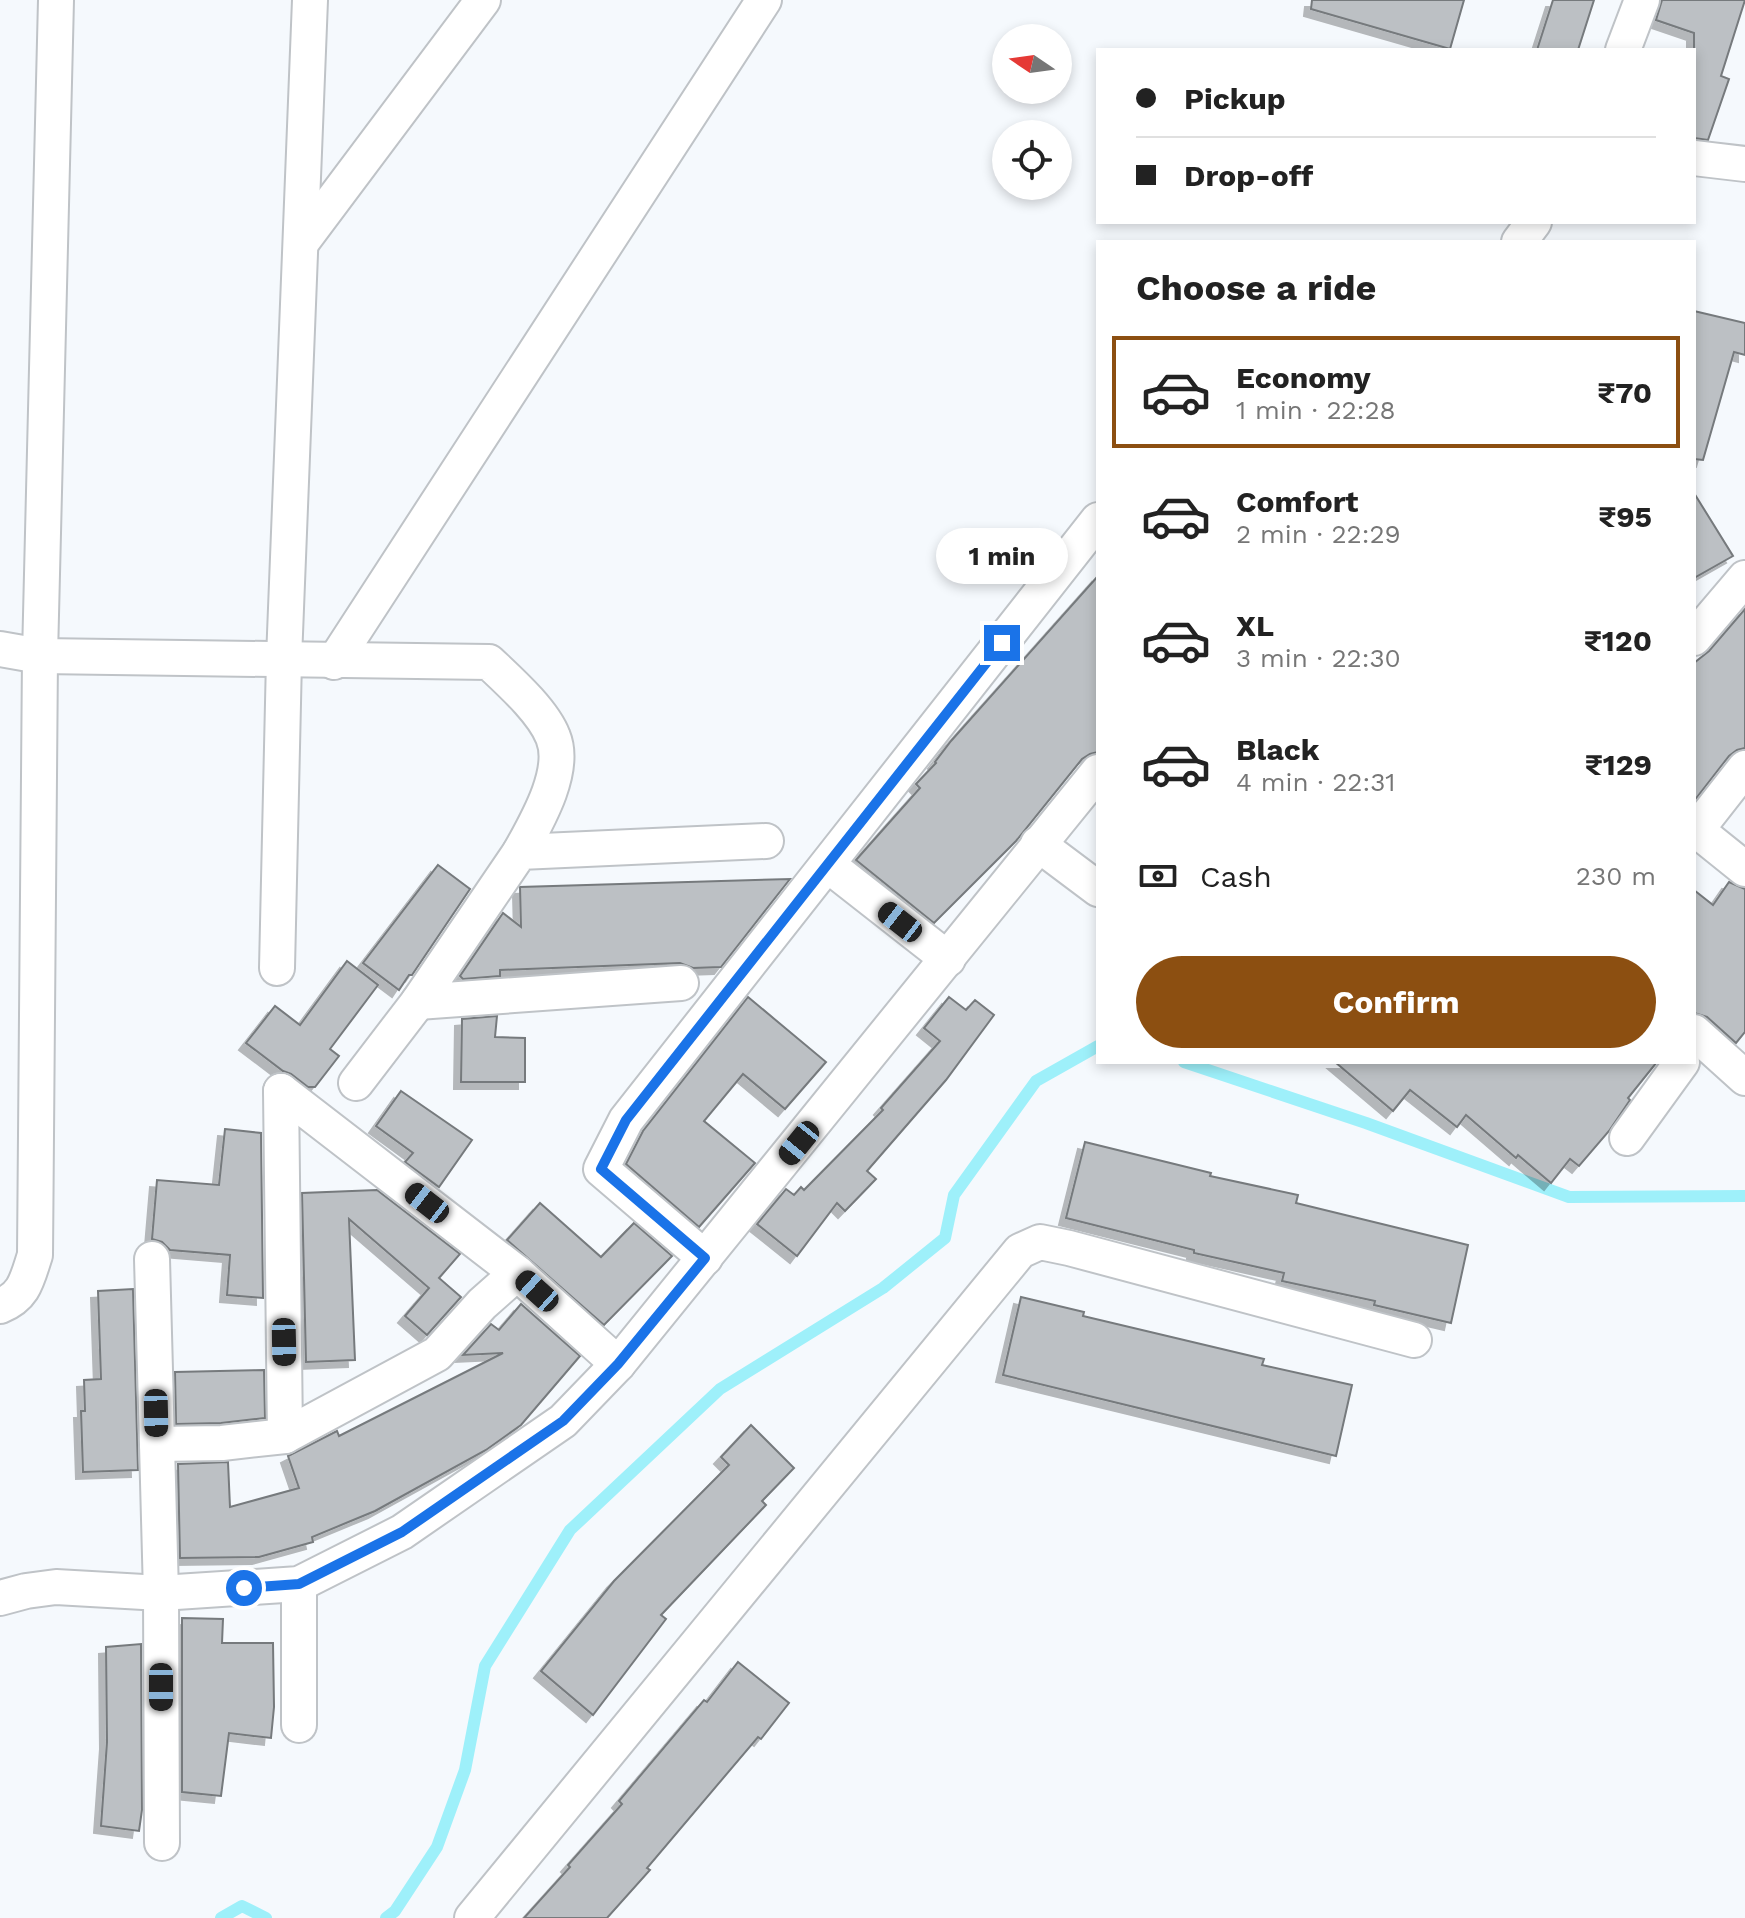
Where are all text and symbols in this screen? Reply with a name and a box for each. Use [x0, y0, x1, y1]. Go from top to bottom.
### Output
north arrow [992, 24, 1072, 104]
map controls [992, 24, 1072, 200]
text: Pickup [1184, 81, 1286, 116]
button: locate [992, 120, 1072, 200]
text: Drop-off [1184, 158, 1313, 193]
text: Choose a ride [1136, 267, 1376, 309]
icon: car [1140, 356, 1212, 428]
text: Economy [1236, 360, 1371, 395]
text: ₹70 [1597, 375, 1652, 410]
text: 1 min · 22:28 [1236, 395, 1396, 425]
icon: car [1140, 480, 1212, 552]
text: Comfort [1236, 484, 1358, 519]
text: ₹95 [1598, 499, 1652, 534]
text: 2 min · 22:29 [1236, 519, 1401, 549]
callout: 1 min [936, 527, 1068, 583]
text: 1 min [969, 541, 1035, 571]
icon: car [1140, 604, 1212, 676]
text: XL [1236, 608, 1274, 643]
text: ₹120 [1584, 623, 1652, 658]
route end [984, 625, 1020, 661]
text: 3 min · 22:30 [1236, 643, 1401, 673]
icon: car [1140, 728, 1212, 800]
text: Black [1236, 732, 1320, 767]
text: ₹129 [1585, 747, 1652, 782]
text: 4 min · 22:31 [1236, 767, 1395, 797]
icon: cash [1136, 854, 1180, 898]
text: Cash [1200, 859, 1272, 894]
text: 230 m [1576, 861, 1656, 891]
car [874, 898, 926, 946]
button: Confirm [1136, 956, 1656, 1048]
car [775, 1117, 823, 1169]
car [401, 1179, 453, 1227]
car [511, 1266, 563, 1316]
car [272, 1318, 296, 1366]
car [144, 1389, 168, 1437]
route start [226, 1570, 262, 1606]
car [149, 1663, 173, 1711]

